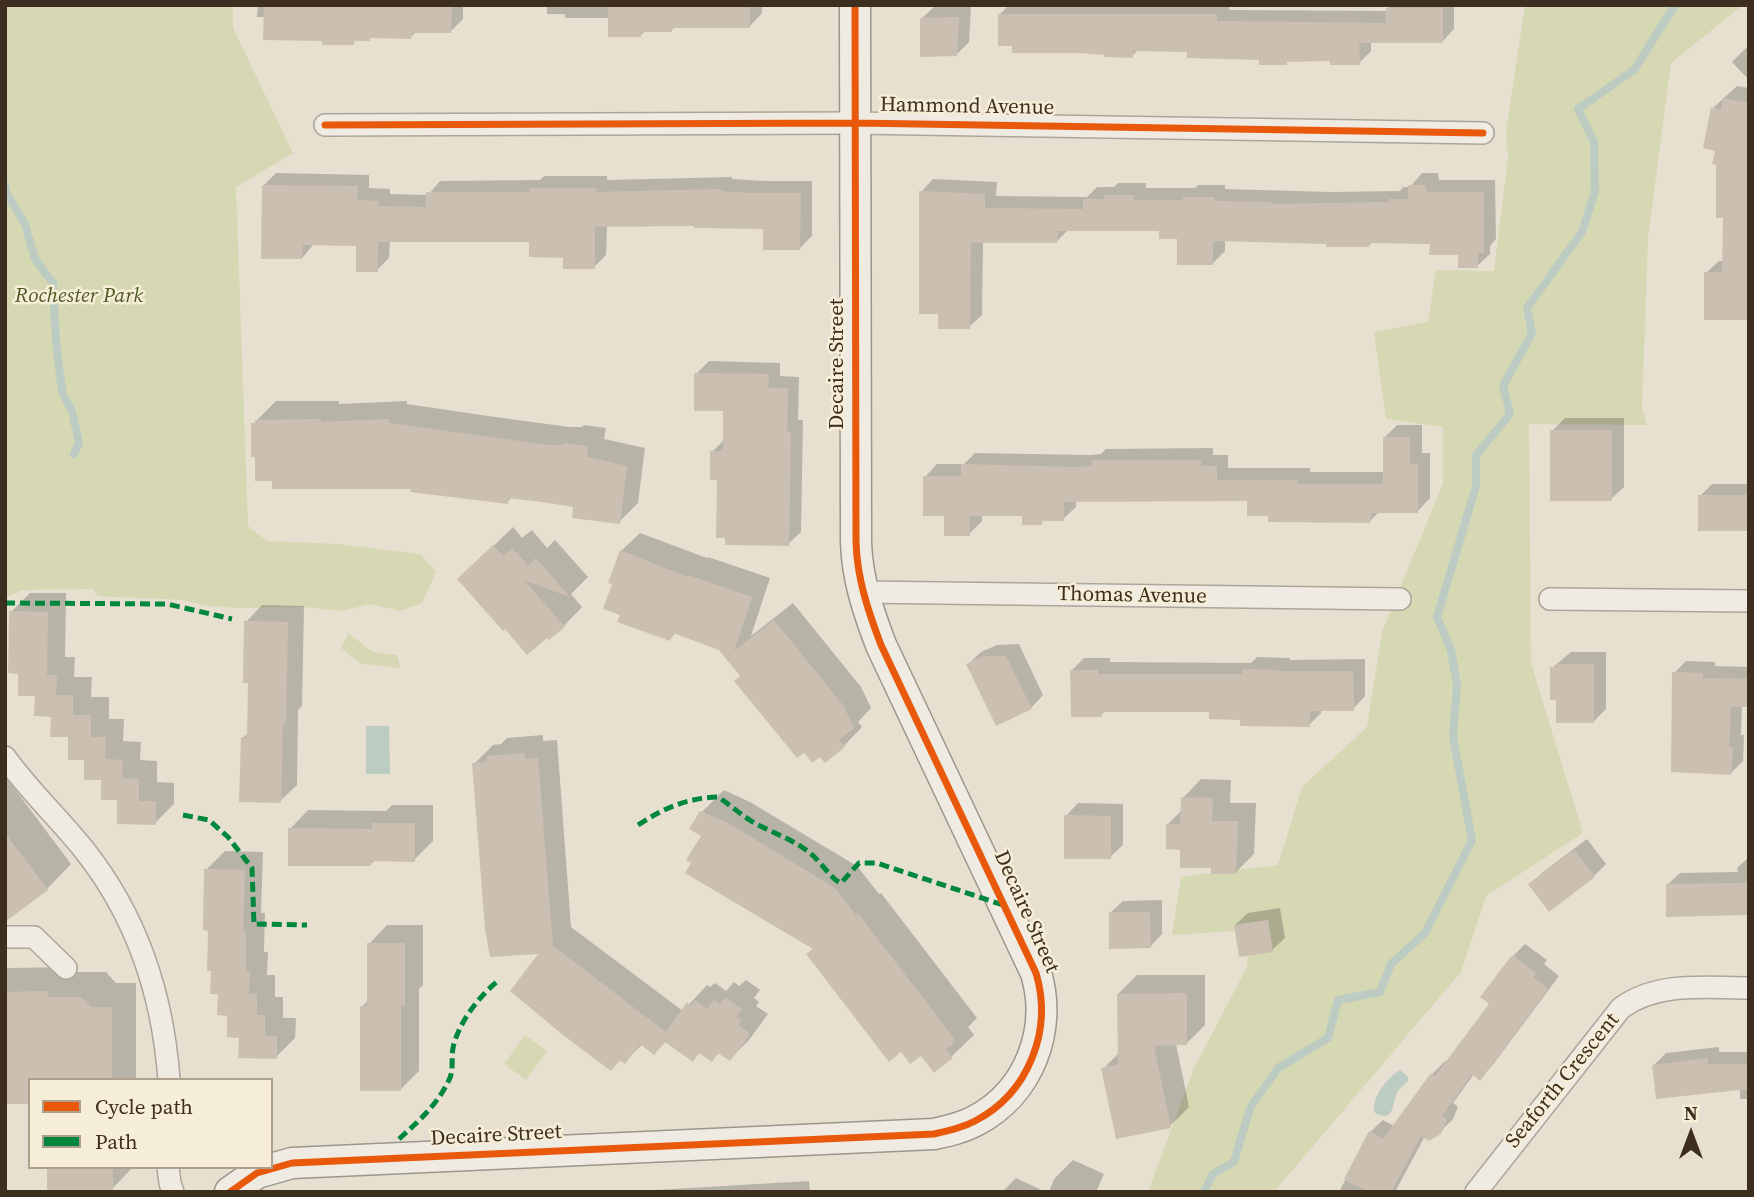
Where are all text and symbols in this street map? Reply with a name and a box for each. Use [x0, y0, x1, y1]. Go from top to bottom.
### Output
street label: Hammond Avenue [880, 93, 1054, 121]
park label: Rochester Park [15, 284, 143, 310]
street label: Decaire Street [825, 298, 851, 430]
street label: Thomas Avenue [1057, 582, 1207, 610]
street label: Decaire Street [988, 847, 1064, 977]
street label: Seaforth Crescent [1501, 1008, 1625, 1154]
legend [28, 1078, 273, 1169]
text: Cycle path [95, 1092, 193, 1121]
north arrow [1656, 1099, 1726, 1169]
text: N [1684, 1100, 1698, 1126]
street label: Decaire Street [430, 1120, 562, 1152]
text: Path [95, 1127, 138, 1156]

